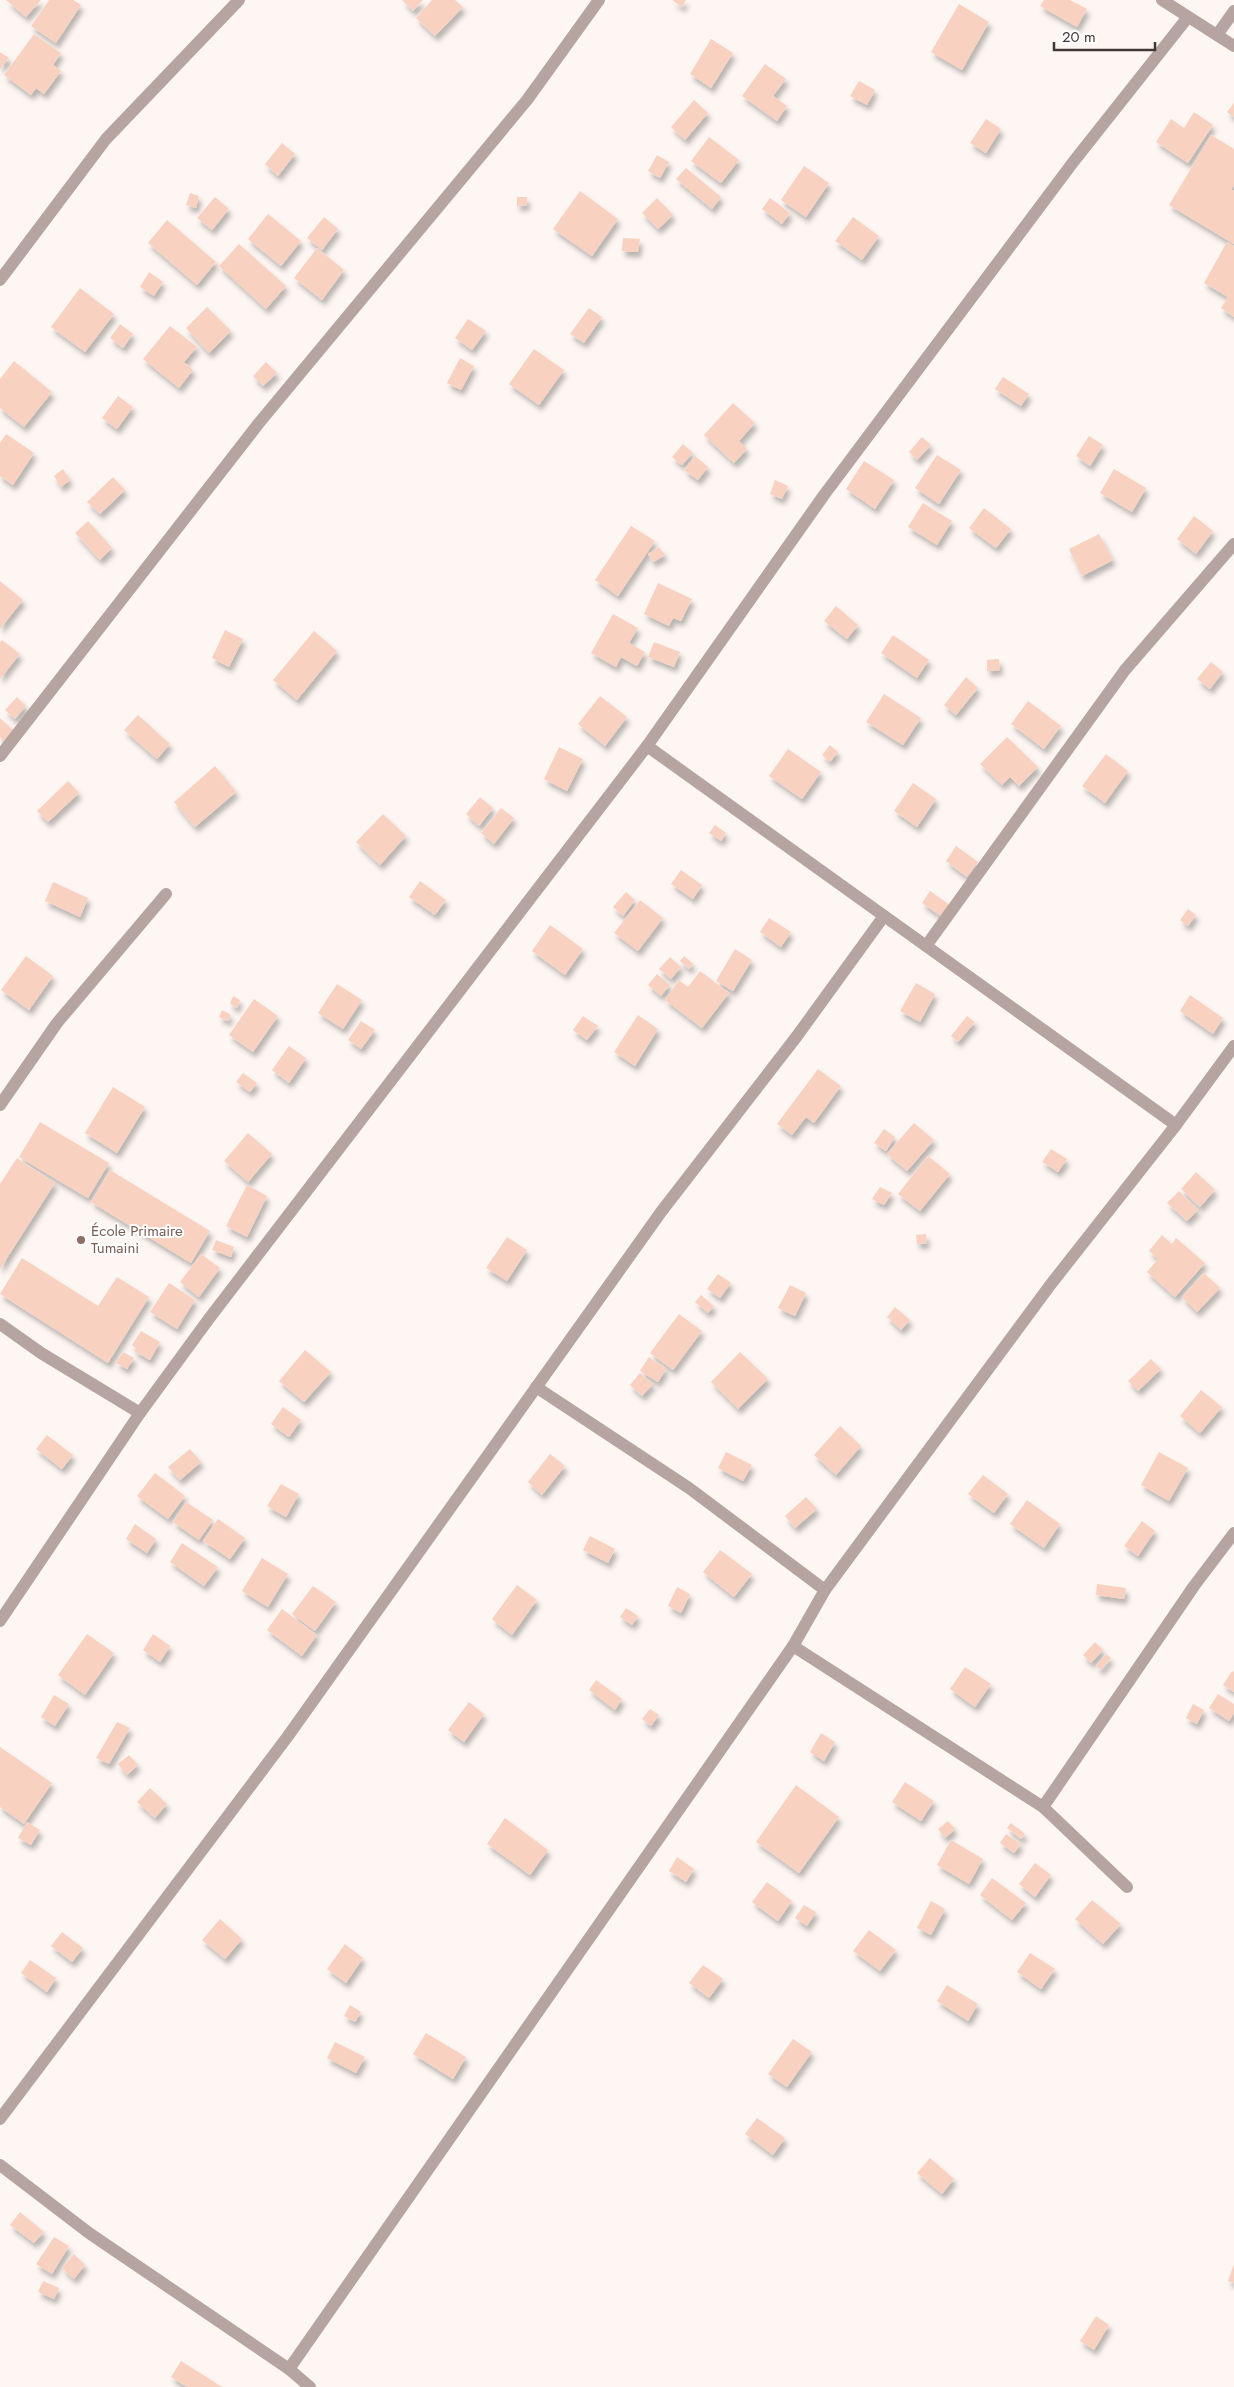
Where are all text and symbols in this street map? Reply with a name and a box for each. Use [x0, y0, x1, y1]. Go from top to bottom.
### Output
scale bar [1054, 20, 1155, 52]
text: 20 m [1062, 26, 1096, 48]
place label: École Primaire Tumaini [91, 1220, 183, 1259]
marker: École Primaire Tumaini [75, 1234, 87, 1246]

